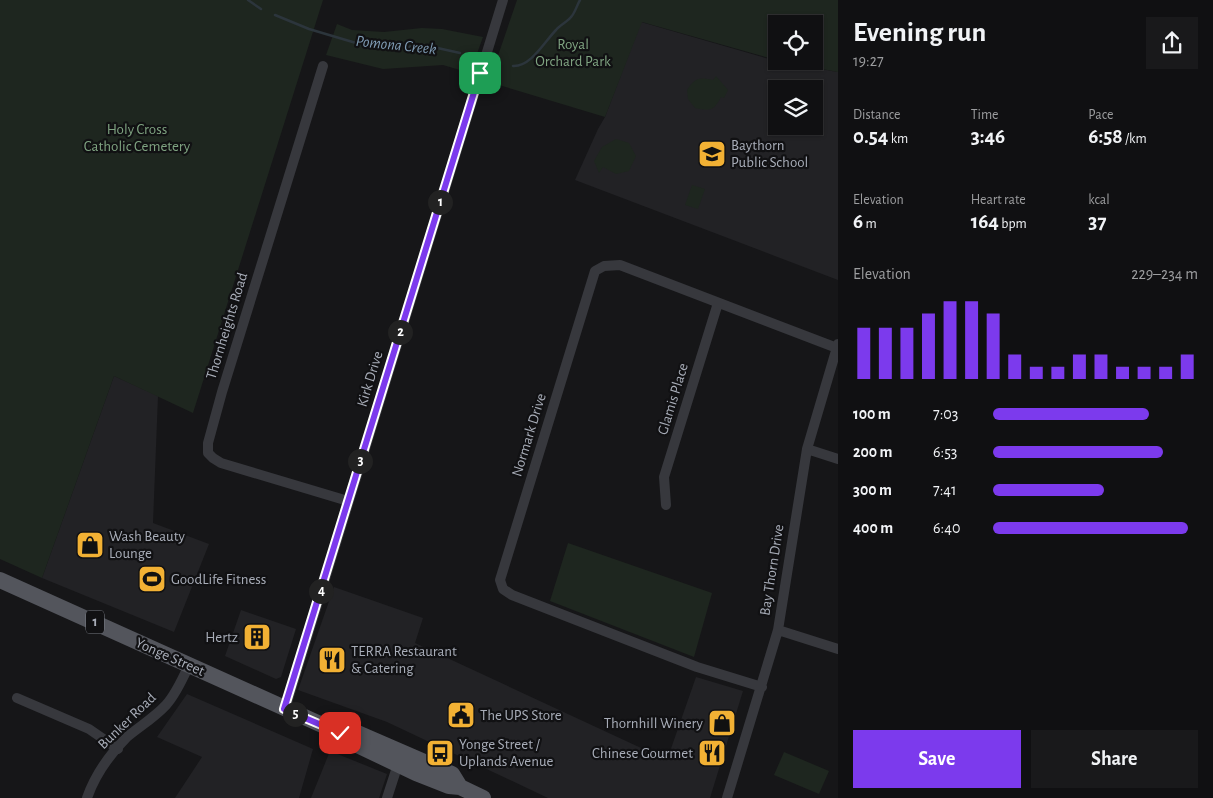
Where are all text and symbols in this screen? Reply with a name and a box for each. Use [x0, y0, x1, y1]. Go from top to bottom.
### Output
map controls [768, 15, 823, 135]
button: locate [768, 15, 823, 70]
button: share [1146, 17, 1198, 69]
text: Evening run [853, 19, 986, 47]
water label: Pomona Creek [355, 33, 437, 57]
park label: Royal Orchard Park [535, 37, 611, 69]
pin [459, 52, 501, 94]
text: 19:27 [853, 53, 884, 69]
icon: arrive [466, 59, 494, 87]
button: layers [768, 80, 823, 135]
text: Distance [853, 108, 900, 122]
text: Time [971, 108, 999, 122]
text: Pace [1088, 108, 1114, 122]
park label: Holy Cross Catholic Cemetery [84, 122, 191, 154]
text: 0.54 [853, 126, 888, 147]
text: 3:46 [971, 126, 1005, 147]
text: 6:58 [1088, 126, 1123, 147]
text: km [888, 132, 908, 146]
text: /km [1123, 132, 1147, 146]
place label: Baythorn Public School [731, 138, 808, 170]
school or university icon: Baythorn Public School [697, 139, 727, 169]
pin: 1 [428, 190, 452, 214]
text: Elevation [853, 193, 904, 207]
text: Heart rate [971, 193, 1026, 207]
text: kcal [1088, 193, 1110, 207]
text: 1 [438, 195, 443, 209]
text: 6 [853, 211, 863, 232]
text: 164 [971, 211, 999, 232]
text: 37 [1088, 211, 1106, 232]
text: m [863, 217, 877, 231]
text: bpm [999, 217, 1027, 231]
text: Elevation [853, 266, 911, 282]
text: 229–234 m [1131, 266, 1198, 282]
street label: Thornheights Road [204, 271, 250, 381]
pin: 2 [388, 320, 412, 344]
text: 2 [397, 325, 404, 339]
street label: Kirk Drive [354, 349, 386, 409]
street label: Glamis Place [655, 361, 691, 437]
street label: Normark Drive [509, 392, 549, 478]
text: 100 m [853, 406, 891, 422]
text: 7:03 [933, 406, 958, 422]
text: 200 m [853, 444, 893, 460]
text: 6:53 [933, 444, 957, 460]
pin: 3 [348, 448, 372, 474]
text: 3 [357, 454, 364, 468]
text: 300 m [853, 482, 892, 498]
text: 7:41 [933, 482, 957, 498]
text: 400 m [853, 520, 893, 536]
text: 6:40 [933, 520, 960, 536]
street label: Bay Thorn Drive [757, 523, 787, 617]
place label: Wash Beauty Lounge [109, 529, 186, 561]
shop icon: Wash Beauty Lounge [75, 530, 105, 560]
sports icon: GoodLife Fitness [137, 564, 167, 594]
place label: GoodLife Fitness [171, 572, 266, 587]
pin: 4 [308, 578, 334, 604]
text: 4 [318, 584, 325, 598]
road number: 1 [86, 610, 104, 634]
building icon: Hertz [242, 622, 272, 652]
place label: Hertz [205, 630, 238, 645]
street label: Yonge Street [133, 635, 207, 679]
place label: TERRA Restaurant & Catering [351, 644, 457, 676]
restaurant icon: TERRA Restaurant & Catering [317, 645, 347, 675]
street label: Bunker Road [95, 690, 159, 752]
public building icon: The UPS Store [446, 700, 476, 730]
pin: 5 [282, 702, 308, 726]
text: 5 [292, 707, 299, 721]
place label: The UPS Store [480, 708, 562, 723]
shop icon: Thornhill Winery [707, 708, 737, 738]
pin [319, 712, 361, 754]
place label: Thornhill Winery [604, 716, 704, 731]
icon: check [326, 719, 354, 747]
button: Save [853, 730, 1021, 788]
button: Share [1031, 730, 1198, 788]
place label: Yonge Street / Uplands Avenue [459, 737, 554, 769]
bus stop icon: Yonge Street / Uplands Avenue [425, 738, 455, 768]
restaurant icon: Chinese Gourmet [697, 738, 727, 768]
place label: Chinese Gourmet [592, 746, 693, 761]

